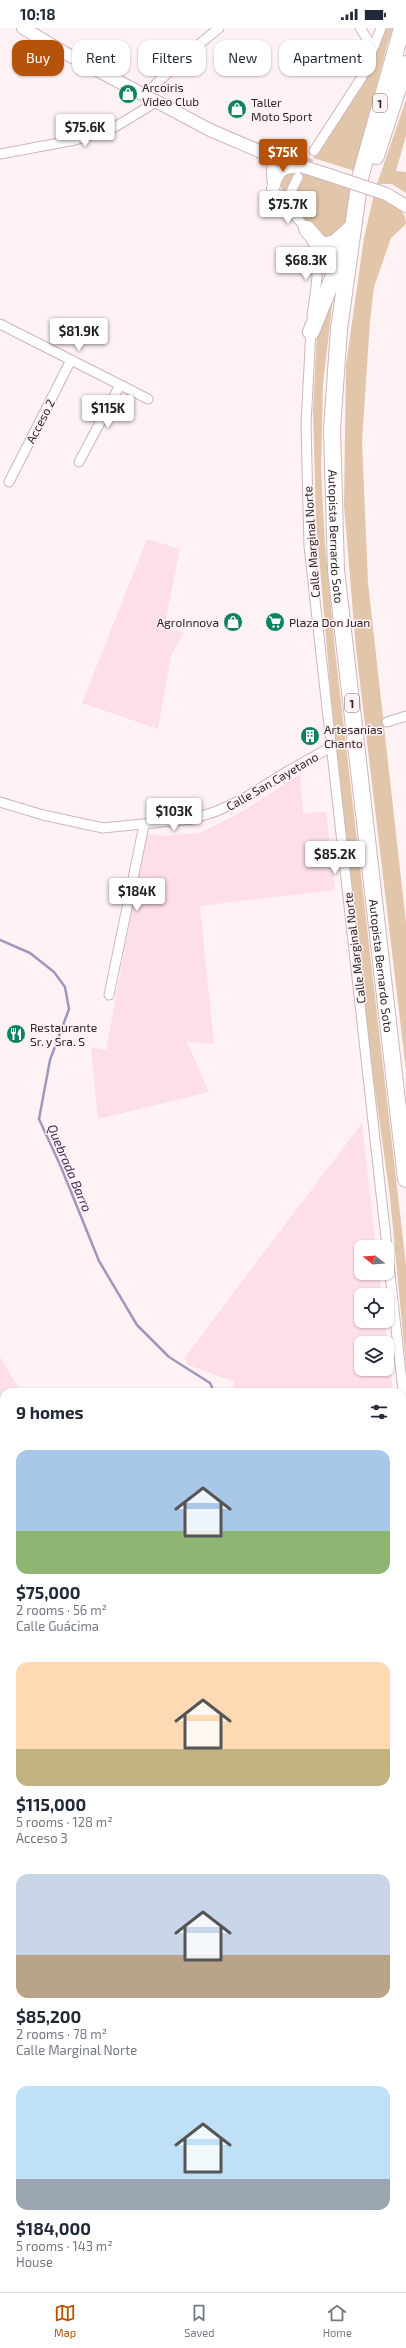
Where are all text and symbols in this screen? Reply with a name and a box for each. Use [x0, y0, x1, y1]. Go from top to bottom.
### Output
text: 10:18 [20, 5, 56, 23]
chip: Buy [12, 40, 64, 76]
chip: Rent [72, 40, 130, 76]
chip: Filters [138, 40, 206, 76]
chip: New [214, 40, 271, 76]
chip: Apartment [279, 40, 376, 76]
place label: Arcoiris Video Club [142, 80, 199, 108]
shop icon: Arcoiris Video Club [117, 83, 139, 105]
road number: 1 [373, 94, 387, 112]
place label: Taller Moto Sport [251, 95, 313, 123]
shop icon: Taller Moto Sport [226, 98, 248, 120]
pin: $75.6K [52, 114, 118, 148]
text: $75.6K [65, 119, 105, 135]
pin: $75K [259, 139, 307, 173]
text: $75K [268, 144, 298, 160]
pin: $75.7K [255, 191, 321, 225]
text: $75.7K [268, 196, 308, 212]
pin: $68.3K [273, 247, 339, 281]
text: $68.3K [285, 252, 327, 268]
pin: $81.9K [46, 318, 112, 352]
text: $81.9K [59, 323, 99, 339]
pin: $115K [80, 395, 136, 429]
street label: Acceso 2 [23, 396, 57, 445]
text: $115K [91, 400, 125, 416]
street label: Autopista Bernardo Soto [326, 469, 347, 604]
street label: Calle Marginal Norte [300, 486, 322, 598]
shop icon: AgroInnova [222, 611, 244, 633]
supermarket icon: Plaza Don Juan [264, 611, 286, 633]
place label: AgroInnova [157, 615, 219, 629]
place label: Plaza Don Juan [289, 615, 370, 629]
road number: 1 [345, 694, 359, 712]
place label: Artesanías Chanto [324, 722, 383, 750]
building icon: Artesanías Chanto [299, 725, 321, 747]
street label: Calle San Cayetano [224, 749, 321, 813]
pin: $103K [146, 798, 202, 832]
text: $103K [156, 803, 192, 819]
pin: $85.2K [302, 841, 368, 875]
text: $85.2K [314, 846, 356, 862]
pin: $184K [109, 878, 165, 912]
text: $184K [118, 883, 156, 899]
street label: Calle Marginal Norte [340, 892, 368, 1004]
street label: Autopista Bernardo Soto [367, 899, 396, 1033]
place label: Restaurante Sr. y Sra. S [30, 1020, 97, 1048]
restaurant icon: Restaurante Sr. y Sra. S [5, 1023, 27, 1045]
water label: Quebrada Barro [44, 1122, 96, 1214]
north arrow [354, 1240, 394, 1280]
map controls [354, 1240, 394, 1376]
button: locate [354, 1288, 394, 1328]
button: layers [354, 1336, 394, 1376]
icon: filters [368, 1401, 390, 1423]
text: 9 homes [16, 1402, 84, 1422]
icon: home [167, 1476, 239, 1548]
text: $75,000 [16, 1582, 81, 1602]
text: 2 rooms · 56 m² [16, 1602, 107, 1618]
text: Calle Guácima [16, 1618, 99, 1634]
icon: home [167, 1688, 239, 1760]
text: $115,000 [16, 1794, 86, 1814]
text: 5 rooms · 128 m² [16, 1814, 113, 1830]
text: Acceso 3 [16, 1830, 68, 1846]
icon: home [167, 1900, 239, 1972]
text: $85,200 [16, 2006, 81, 2026]
text: 2 rooms · 78 m² [16, 2026, 107, 2042]
text: Calle Marginal Norte [16, 2042, 137, 2058]
icon: home [167, 2112, 239, 2184]
text: $184,000 [16, 2218, 91, 2238]
text: 5 rooms · 143 m² [16, 2238, 113, 2254]
text: House [16, 2254, 53, 2270]
tab: Map [54, 2302, 76, 2339]
tab: Saved [184, 2302, 215, 2339]
tab: Home [323, 2302, 352, 2339]

